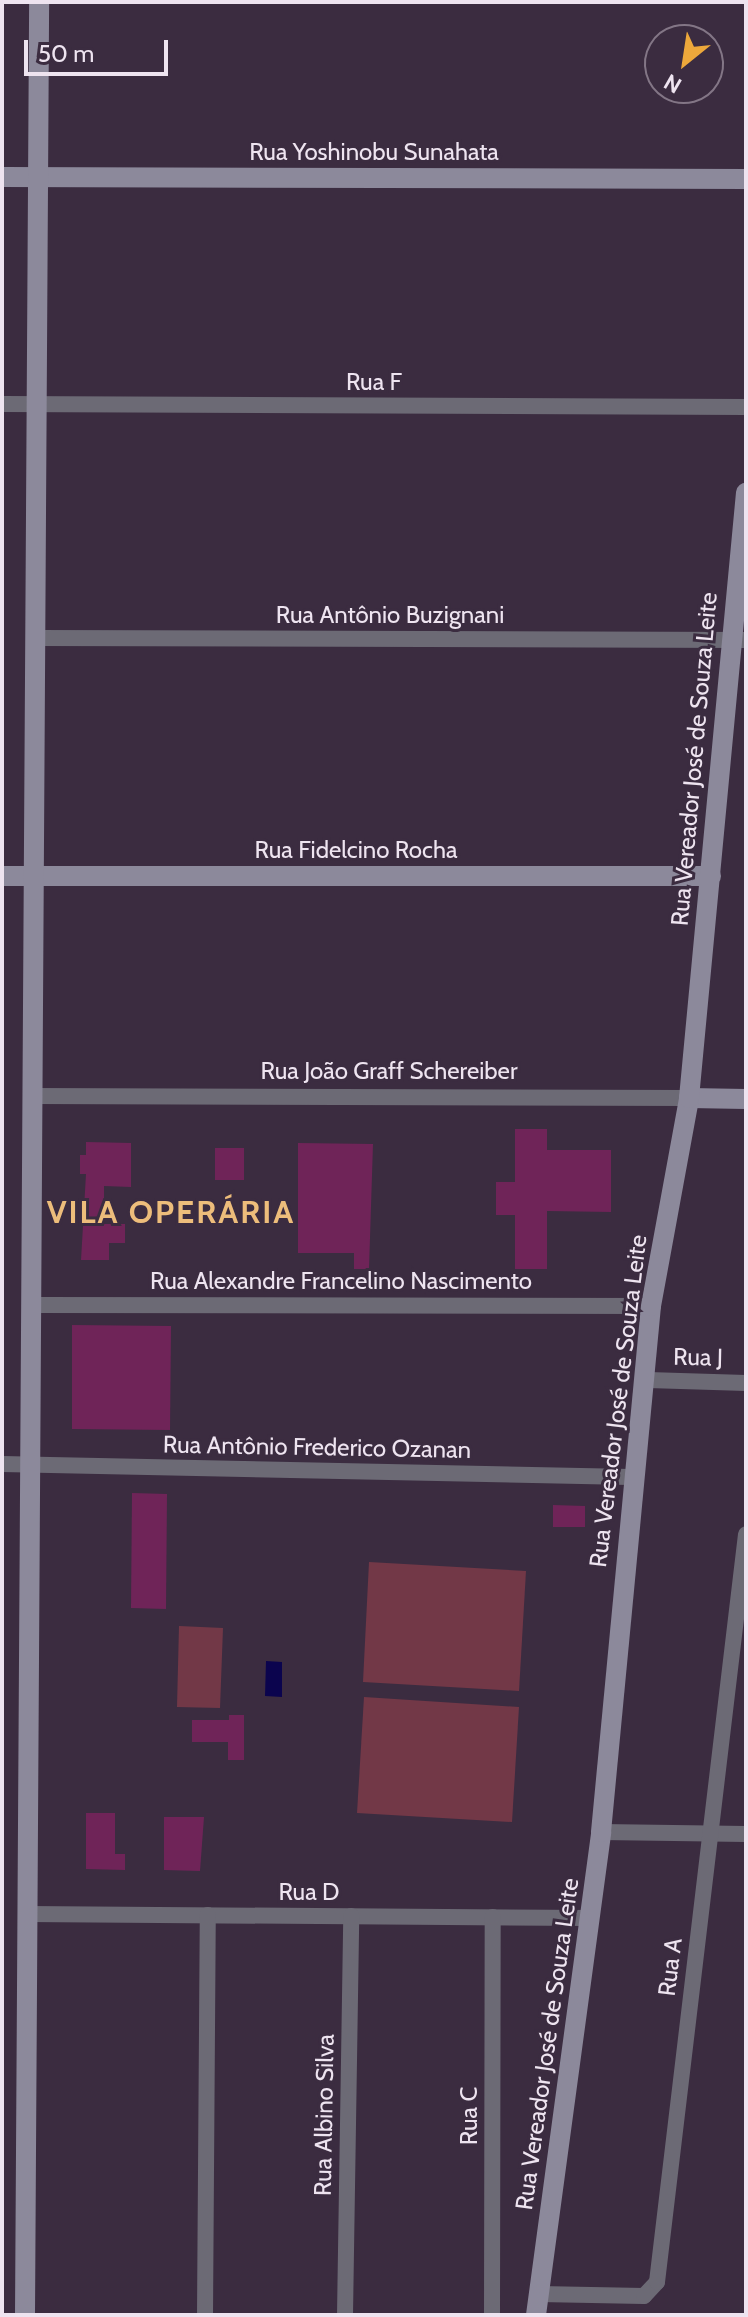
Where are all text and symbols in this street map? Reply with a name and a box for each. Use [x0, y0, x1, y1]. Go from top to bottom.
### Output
scale bar [28, 24, 172, 74]
north arrow [644, 24, 724, 104]
text: 50 m [38, 39, 94, 68]
text: N [659, 68, 686, 99]
street label: Rua Yoshinobu Sunahata [249, 138, 499, 166]
street label: Rua F [346, 368, 402, 396]
street label: Rua Vereador José de Souza Leite [665, 591, 723, 927]
street label: Rua Antônio Buzignani [276, 601, 504, 629]
street label: Rua Fidelcino Rocha [255, 836, 457, 864]
street label: Rua João Graff Schereiber [261, 1057, 517, 1085]
district label: VILA OPERÁRIA [47, 1193, 295, 1231]
street label: Rua Vereador José de Souza Leite [583, 1233, 653, 1569]
street label: Rua Alexandre Francelino Nascimento [150, 1267, 532, 1295]
street label: Rua J [673, 1342, 723, 1372]
street label: Rua Antônio Frederico Ozanan [163, 1430, 471, 1464]
street label: Rua Vereador José de Souza Leite [509, 1876, 585, 2212]
street label: Rua D [278, 1878, 340, 1906]
street label: Rua A [652, 1936, 688, 1998]
street label: Rua Albino Silva [308, 2034, 340, 2196]
street label: Rua C [455, 2087, 483, 2145]

